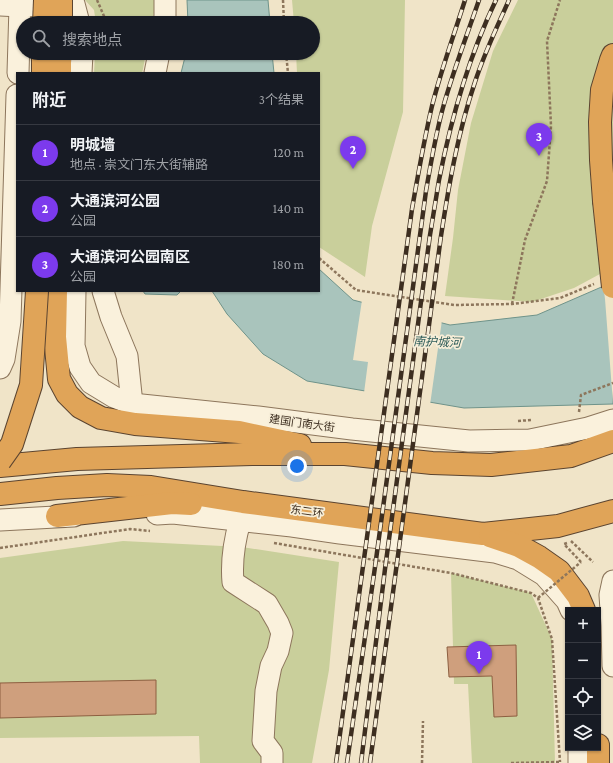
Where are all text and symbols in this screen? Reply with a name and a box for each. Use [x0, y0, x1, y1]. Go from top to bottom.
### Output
search box [16, 16, 320, 60]
icon: search [30, 27, 52, 49]
text: 搜索地点 [62, 32, 122, 48]
text: 附近 [32, 91, 66, 110]
text: 3个结果 [259, 92, 304, 107]
pin: 3 [526, 123, 552, 156]
pin: 2 [340, 136, 366, 169]
text: 明城墙 [70, 137, 115, 153]
text: 1 [43, 145, 47, 160]
text: 120 m [273, 145, 304, 160]
text: 地点 · 崇文门东大街辅路 [70, 157, 208, 172]
text: 大通滨河公园 [70, 193, 160, 209]
text: 2 [42, 201, 48, 216]
text: 140 m [273, 201, 304, 216]
text: 公园 [70, 213, 96, 228]
text: 大通滨河公园南区 [70, 249, 190, 265]
text: 3 [42, 257, 48, 272]
text: 180 m [272, 257, 304, 272]
text: 公园 [70, 269, 96, 284]
water label: 南护城河 [413, 334, 463, 350]
street label: 建国门南大街 [268, 412, 336, 434]
your location [287, 456, 307, 476]
street label: 东二环 [290, 503, 324, 519]
map controls [565, 607, 601, 751]
button: + [565, 607, 601, 643]
pin: 1 [466, 641, 492, 674]
button: − [565, 643, 601, 679]
button: locate [565, 679, 601, 715]
button: layers [565, 715, 601, 751]

